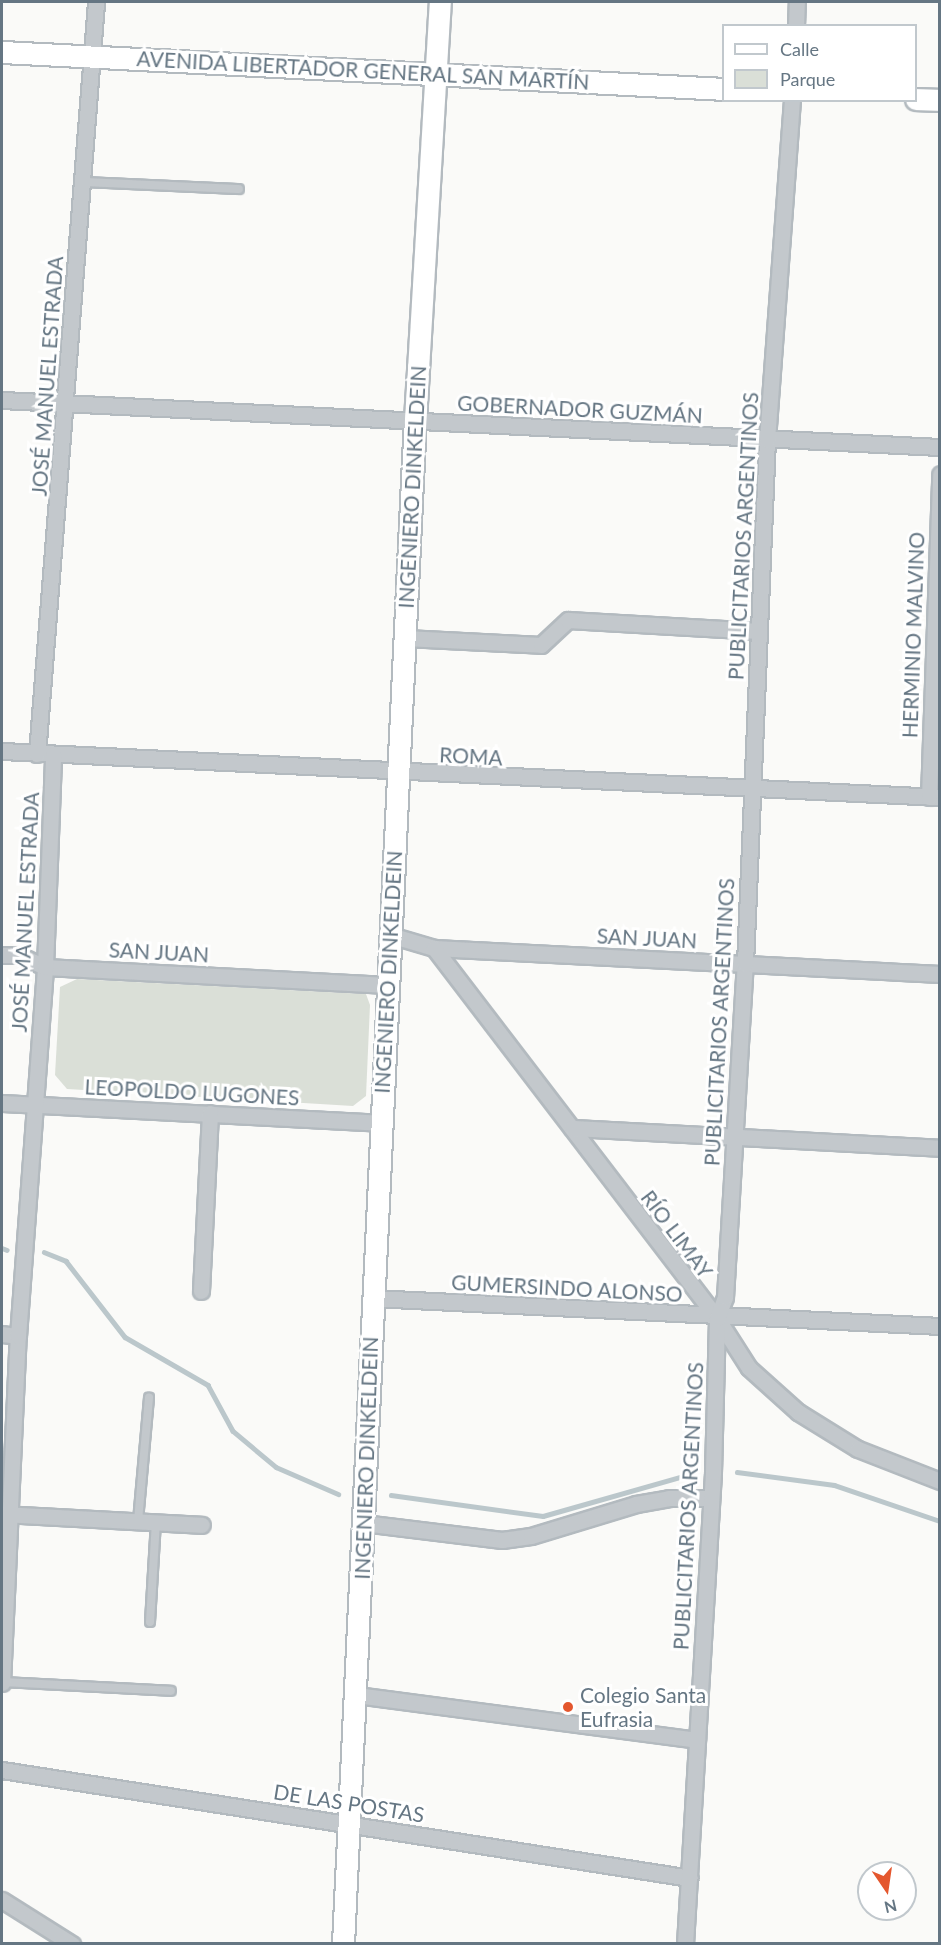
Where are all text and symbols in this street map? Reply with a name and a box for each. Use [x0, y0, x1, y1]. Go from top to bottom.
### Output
legend [722, 24, 917, 102]
text: Calle [780, 38, 819, 60]
street label: AVENIDA LIBERTADOR GENERAL SAN MARTÍN [135, 46, 591, 94]
text: Parque [780, 68, 835, 90]
street label: JOSÉ MANUEL ESTRADA [26, 255, 68, 497]
street label: INGENIERO DINKELDEIN [393, 365, 431, 609]
street label: GOBERNADOR GUZMÁN [457, 390, 703, 428]
street label: PUBLICITARIOS ARGENTINOS [723, 391, 763, 681]
street label: HERMINIO MALVINO [897, 531, 929, 739]
street label: ROMA [439, 742, 503, 770]
street label: JOSÉ MANUEL ESTRADA [6, 791, 44, 1033]
street label: INGENIERO DINKELDEIN [369, 850, 407, 1094]
street label: PUBLICITARIOS ARGENTINOS [699, 877, 739, 1167]
street label: SAN JUAN [596, 923, 698, 953]
street label: SAN JUAN [108, 937, 210, 967]
street label: LEOPOLDO LUGONES [84, 1074, 300, 1110]
street label: RÍO LIMAY [636, 1185, 718, 1283]
street label: GUMERSINDO ALONSO [450, 1269, 684, 1307]
street label: INGENIERO DINKELDEIN [349, 1336, 383, 1580]
street label: PUBLICITARIOS ARGENTINOS [668, 1361, 708, 1651]
place label: Colegio Santa Eufrasia [580, 1682, 706, 1732]
marker: Colegio Santa Eufrasia [561, 1700, 575, 1714]
street label: DE LAS POSTAS [272, 1779, 426, 1827]
north arrow [857, 1861, 917, 1921]
text: N [883, 1896, 899, 1918]

